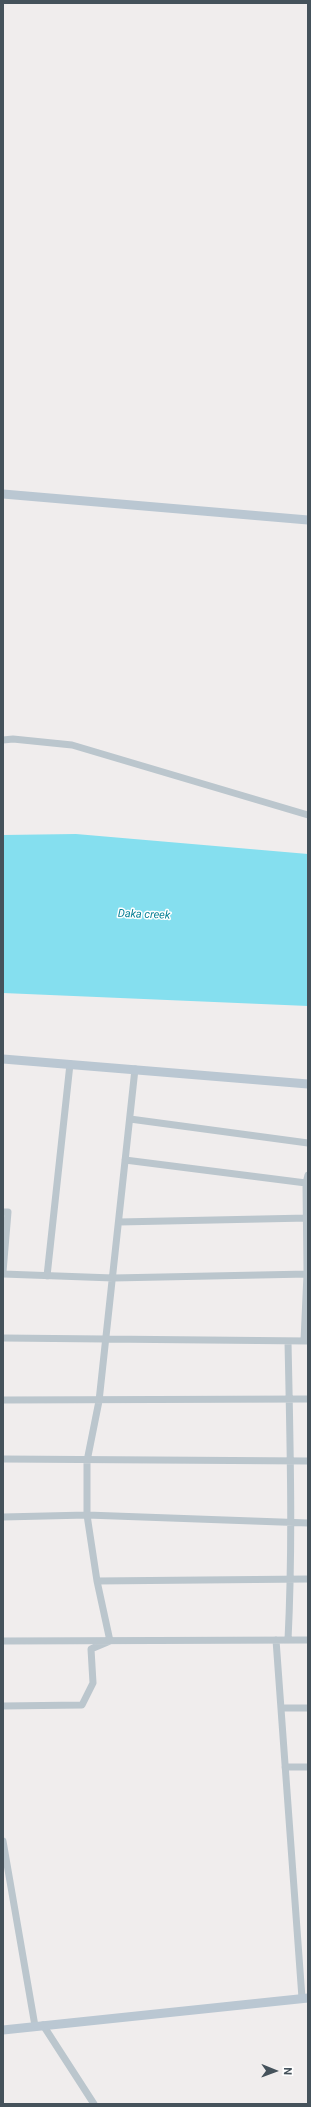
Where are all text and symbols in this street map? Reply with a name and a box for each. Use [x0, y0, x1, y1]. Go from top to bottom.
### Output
water label: Daka creek [118, 907, 170, 923]
north arrow [255, 2051, 295, 2091]
text: N [281, 2067, 294, 2075]

